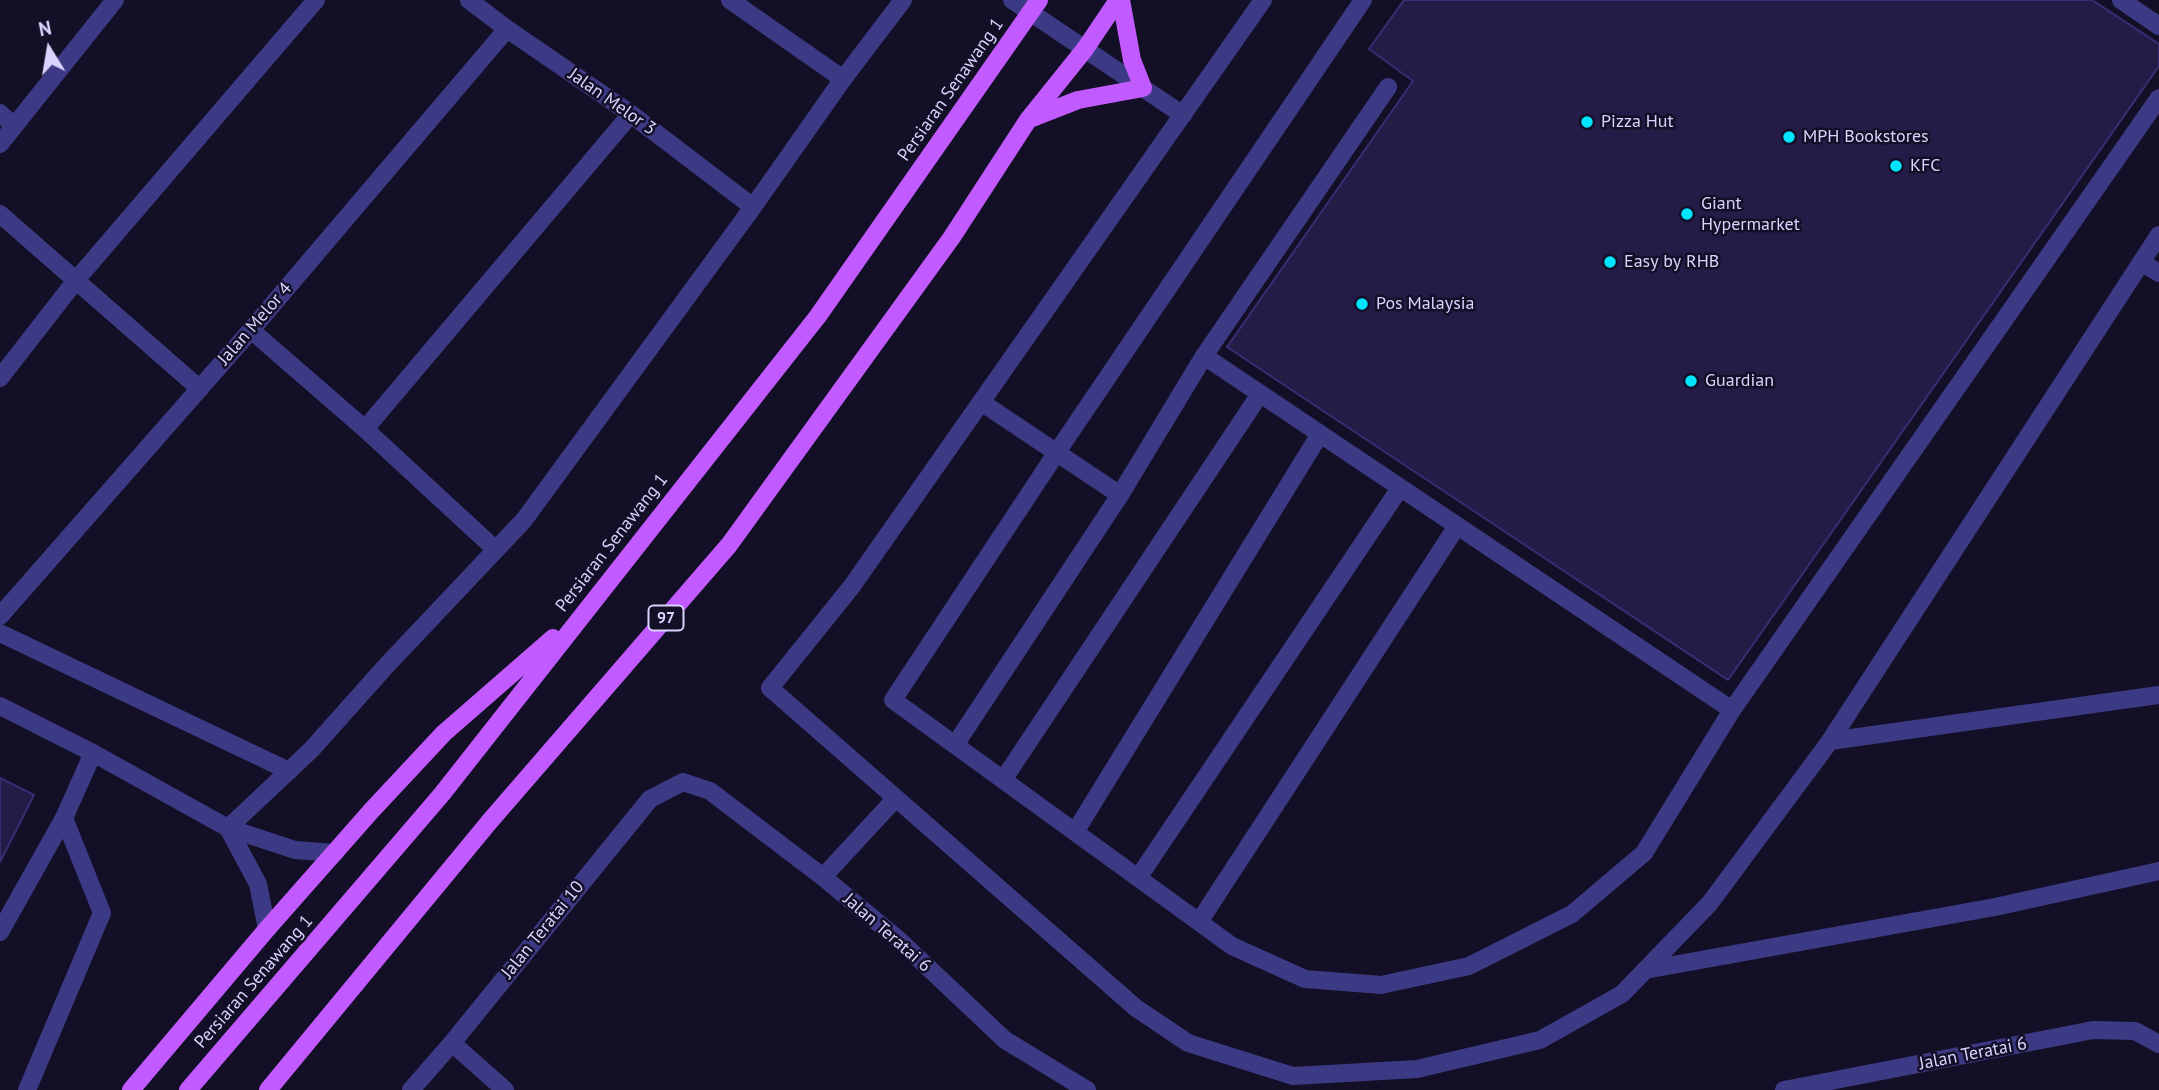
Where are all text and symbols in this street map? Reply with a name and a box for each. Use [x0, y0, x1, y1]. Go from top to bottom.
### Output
north arrow [14, 14, 84, 84]
street label: Persiaran Senawang 1 [894, 14, 1008, 166]
text: N [37, 15, 53, 41]
street label: Jalan Melor 3 [564, 64, 660, 140]
place label: Pizza Hut [1601, 111, 1674, 133]
marker: Pizza Hut [1579, 114, 1595, 130]
place label: MPH Bookstores [1803, 126, 1929, 148]
marker: MPH Bookstores [1781, 129, 1797, 145]
place label: KFC [1910, 155, 1941, 177]
marker: KFC [1888, 158, 1904, 174]
place label: Giant Hypermarket [1701, 193, 1800, 235]
marker: Giant Hypermarket [1679, 206, 1695, 222]
place label: Easy by RHB [1624, 251, 1719, 273]
marker: Easy by RHB [1602, 254, 1618, 270]
street label: Jalan Melor 4 [213, 278, 297, 370]
place label: Pos Malaysia [1376, 293, 1475, 315]
marker: Pos Malaysia [1354, 296, 1370, 312]
place label: Guardian [1705, 370, 1774, 392]
marker: Guardian [1683, 373, 1699, 389]
street label: Persiaran Senawang 1 [551, 470, 673, 616]
road number: 97 [648, 606, 684, 631]
street label: Jalan Teratai 10 [497, 877, 589, 983]
street label: Jalan Teratai 6 [839, 889, 935, 977]
street label: Persiaran Senawang 1 [190, 911, 318, 1053]
street label: Jalan Teratai 6 [1917, 1033, 2029, 1075]

